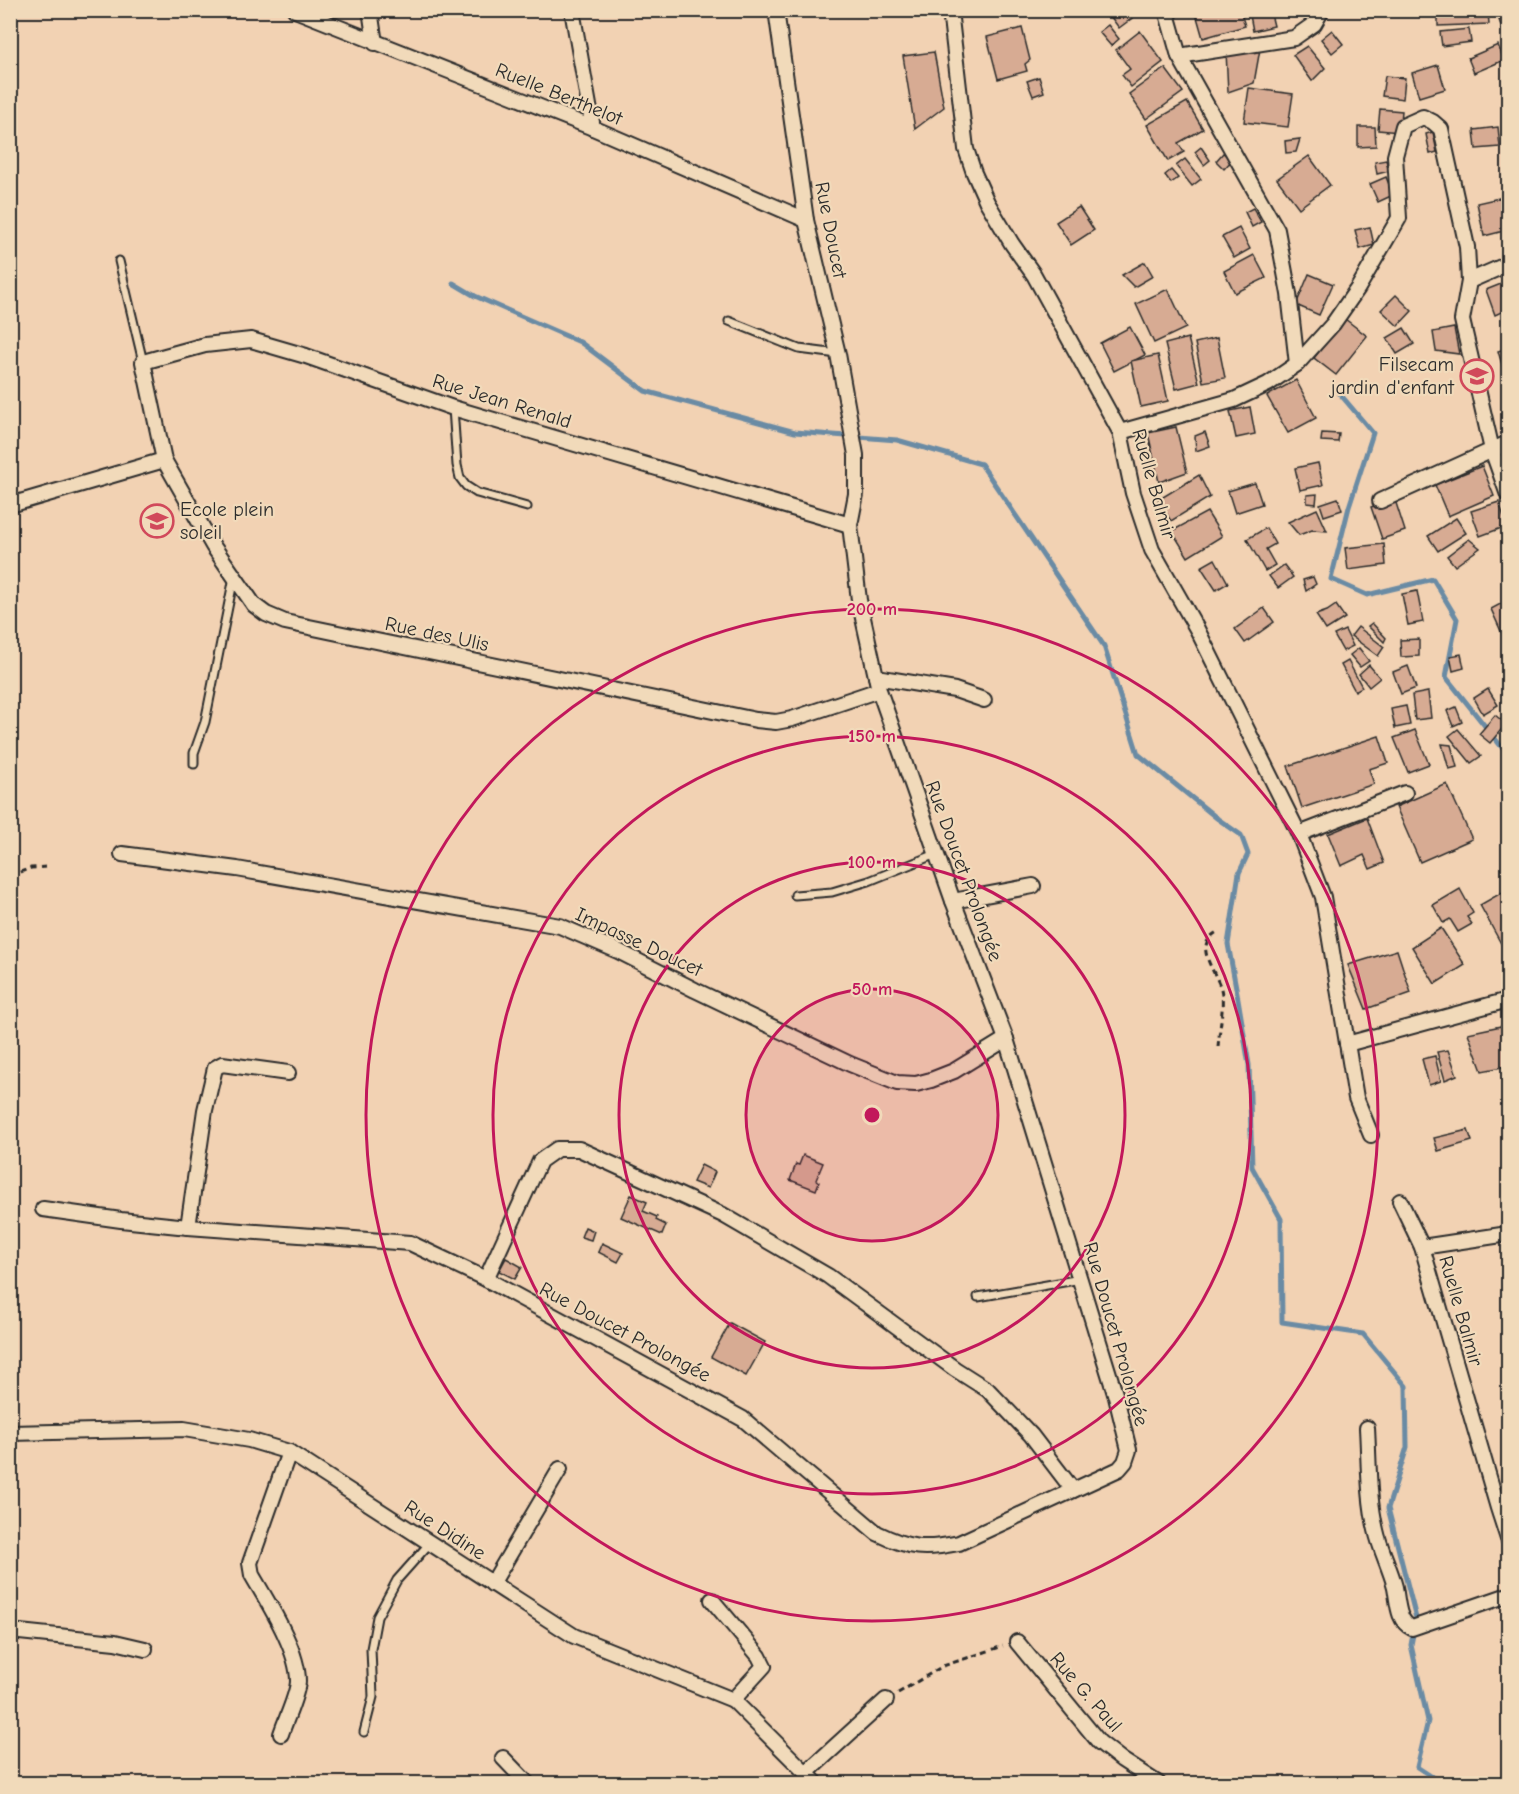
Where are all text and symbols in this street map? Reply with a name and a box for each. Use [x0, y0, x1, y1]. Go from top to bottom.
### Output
street label: Ruelle Berthelot [492, 58, 627, 130]
street label: Rue Doucet [810, 180, 852, 281]
place label: Filsecam jardin d'enfant [1329, 353, 1455, 399]
school or university icon: Filsecam jardin d'enfant [1459, 358, 1495, 394]
street label: Rue Jean Renald [430, 369, 574, 433]
street label: Ruelle Balmir [1127, 426, 1181, 542]
place label: Ecole plein soleil [180, 498, 274, 544]
school or university icon: Ecole plein soleil [139, 503, 175, 539]
text: 200 m [847, 599, 897, 620]
street label: Rue des Ulis [383, 612, 491, 656]
text: 150 m [848, 726, 896, 747]
street label: Rue Doucet Prolongée [921, 778, 1007, 964]
text: 100 m [848, 852, 896, 873]
street label: Impasse Doucet [572, 903, 707, 982]
text: 50 m [852, 979, 892, 1000]
centre of rings [862, 1105, 882, 1125]
street label: Rue Doucet Prolongée [1079, 1239, 1153, 1429]
street label: Ruelle Balmir [1434, 1253, 1488, 1369]
street label: Rue Doucet Prolongée [536, 1277, 714, 1387]
street label: Rue Didine [400, 1495, 490, 1565]
street label: Rue G. Paul [1045, 1647, 1127, 1737]

